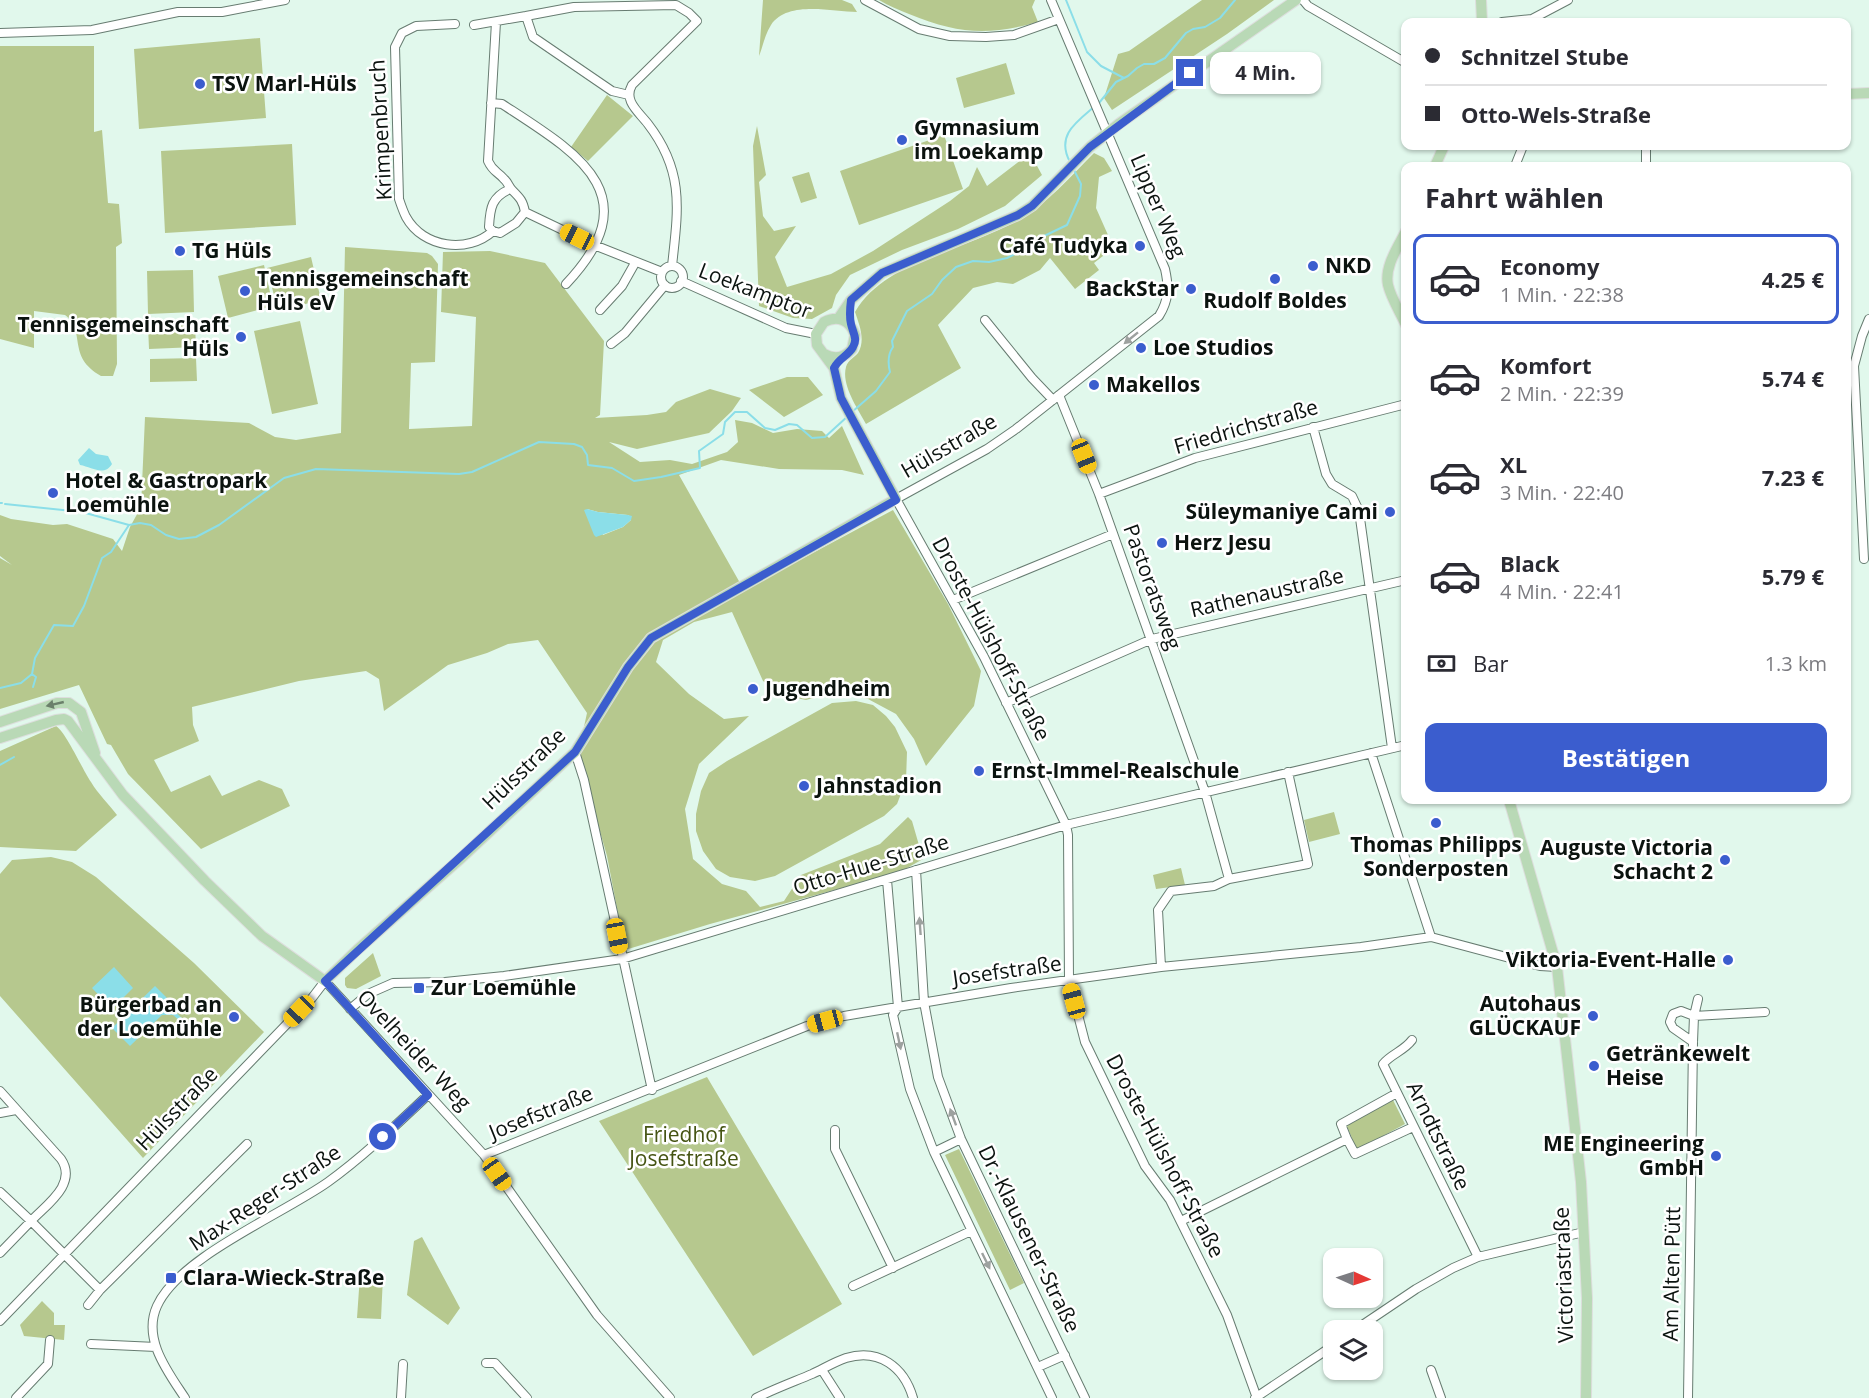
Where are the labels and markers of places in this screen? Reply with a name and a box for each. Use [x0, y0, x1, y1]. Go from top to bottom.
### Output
place label: TSV Marl-Hüls [212, 69, 357, 97]
marker: TSV Marl-Hüls [193, 77, 207, 91]
place label: Gymnasium im Loekamp [914, 113, 1043, 165]
marker: Gymnasium im Loekamp [895, 133, 909, 147]
place label: Café Tudyka [999, 231, 1128, 259]
place label: TG Hüls [192, 236, 272, 264]
marker: Café Tudyka [1133, 239, 1147, 253]
marker: TG Hüls [173, 244, 187, 258]
place label: NKD [1325, 251, 1372, 279]
marker: NKD [1306, 259, 1320, 273]
place label: Tennisgemeinschaft Hüls eV [257, 264, 469, 316]
marker: Rudolf Boldes [1268, 272, 1282, 286]
place label: BackStar [1085, 274, 1179, 302]
marker: BackStar [1184, 282, 1198, 296]
marker: Tennisgemeinschaft Hüls eV [238, 284, 252, 298]
place label: Rudolf Boldes [1203, 286, 1347, 314]
place label: Tennisgemeinschaft Hüls [18, 310, 229, 362]
marker: Tennisgemeinschaft Hüls [234, 330, 248, 344]
place label: Loe Studios [1153, 333, 1273, 361]
marker: Loe Studios [1134, 341, 1148, 355]
place label: Makellos [1106, 370, 1200, 398]
marker: Makellos [1087, 378, 1101, 392]
place label: Hotel & Gastropark Loemühle [65, 466, 268, 518]
marker: Hotel & Gastropark Loemühle [46, 486, 60, 500]
place label: Süleymaniye Cami [1185, 497, 1378, 525]
marker: Süleymaniye Cami [1383, 505, 1397, 519]
place label: Herz Jesu [1174, 528, 1271, 556]
marker: Herz Jesu [1155, 536, 1169, 550]
place label: Jugendheim [763, 674, 890, 702]
marker: Jugendheim [746, 682, 760, 696]
place label: Ernst-Immel-Realschule [991, 756, 1239, 784]
marker: Ernst-Immel-Realschule [972, 764, 986, 778]
place label: Jahnstadion [814, 771, 942, 799]
marker: Jahnstadion [797, 779, 811, 793]
marker: Thomas Philipps Sonderposten [1429, 816, 1443, 830]
place label: Thomas Philipps Sonderposten [1350, 830, 1522, 882]
place label: Auguste Victoria Schacht 2 [1540, 833, 1713, 885]
marker: Auguste Victoria Schacht 2 [1718, 853, 1732, 867]
place label: Viktoria-Event-Halle [1506, 945, 1716, 973]
marker: Viktoria-Event-Halle [1721, 953, 1735, 967]
place label: Zur Loemühle [431, 973, 576, 1001]
marker: Zur Loemühle [412, 981, 426, 995]
place label: Autohaus GLÜCKAUF [1469, 989, 1581, 1041]
place label: Bürgerbad an der Loemühle [77, 990, 222, 1042]
marker: Autohaus GLÜCKAUF [1586, 1009, 1600, 1023]
marker: Bürgerbad an der Loemühle [227, 1010, 241, 1024]
place label: Getränkewelt Heise [1606, 1039, 1750, 1091]
marker: Getränkewelt Heise [1587, 1059, 1601, 1073]
place label: ME Engineering GmbH [1543, 1129, 1704, 1181]
marker: ME Engineering GmbH [1709, 1149, 1723, 1163]
place label: Clara-Wieck-Straße [183, 1263, 384, 1291]
marker: Clara-Wieck-Straße [164, 1271, 178, 1285]

